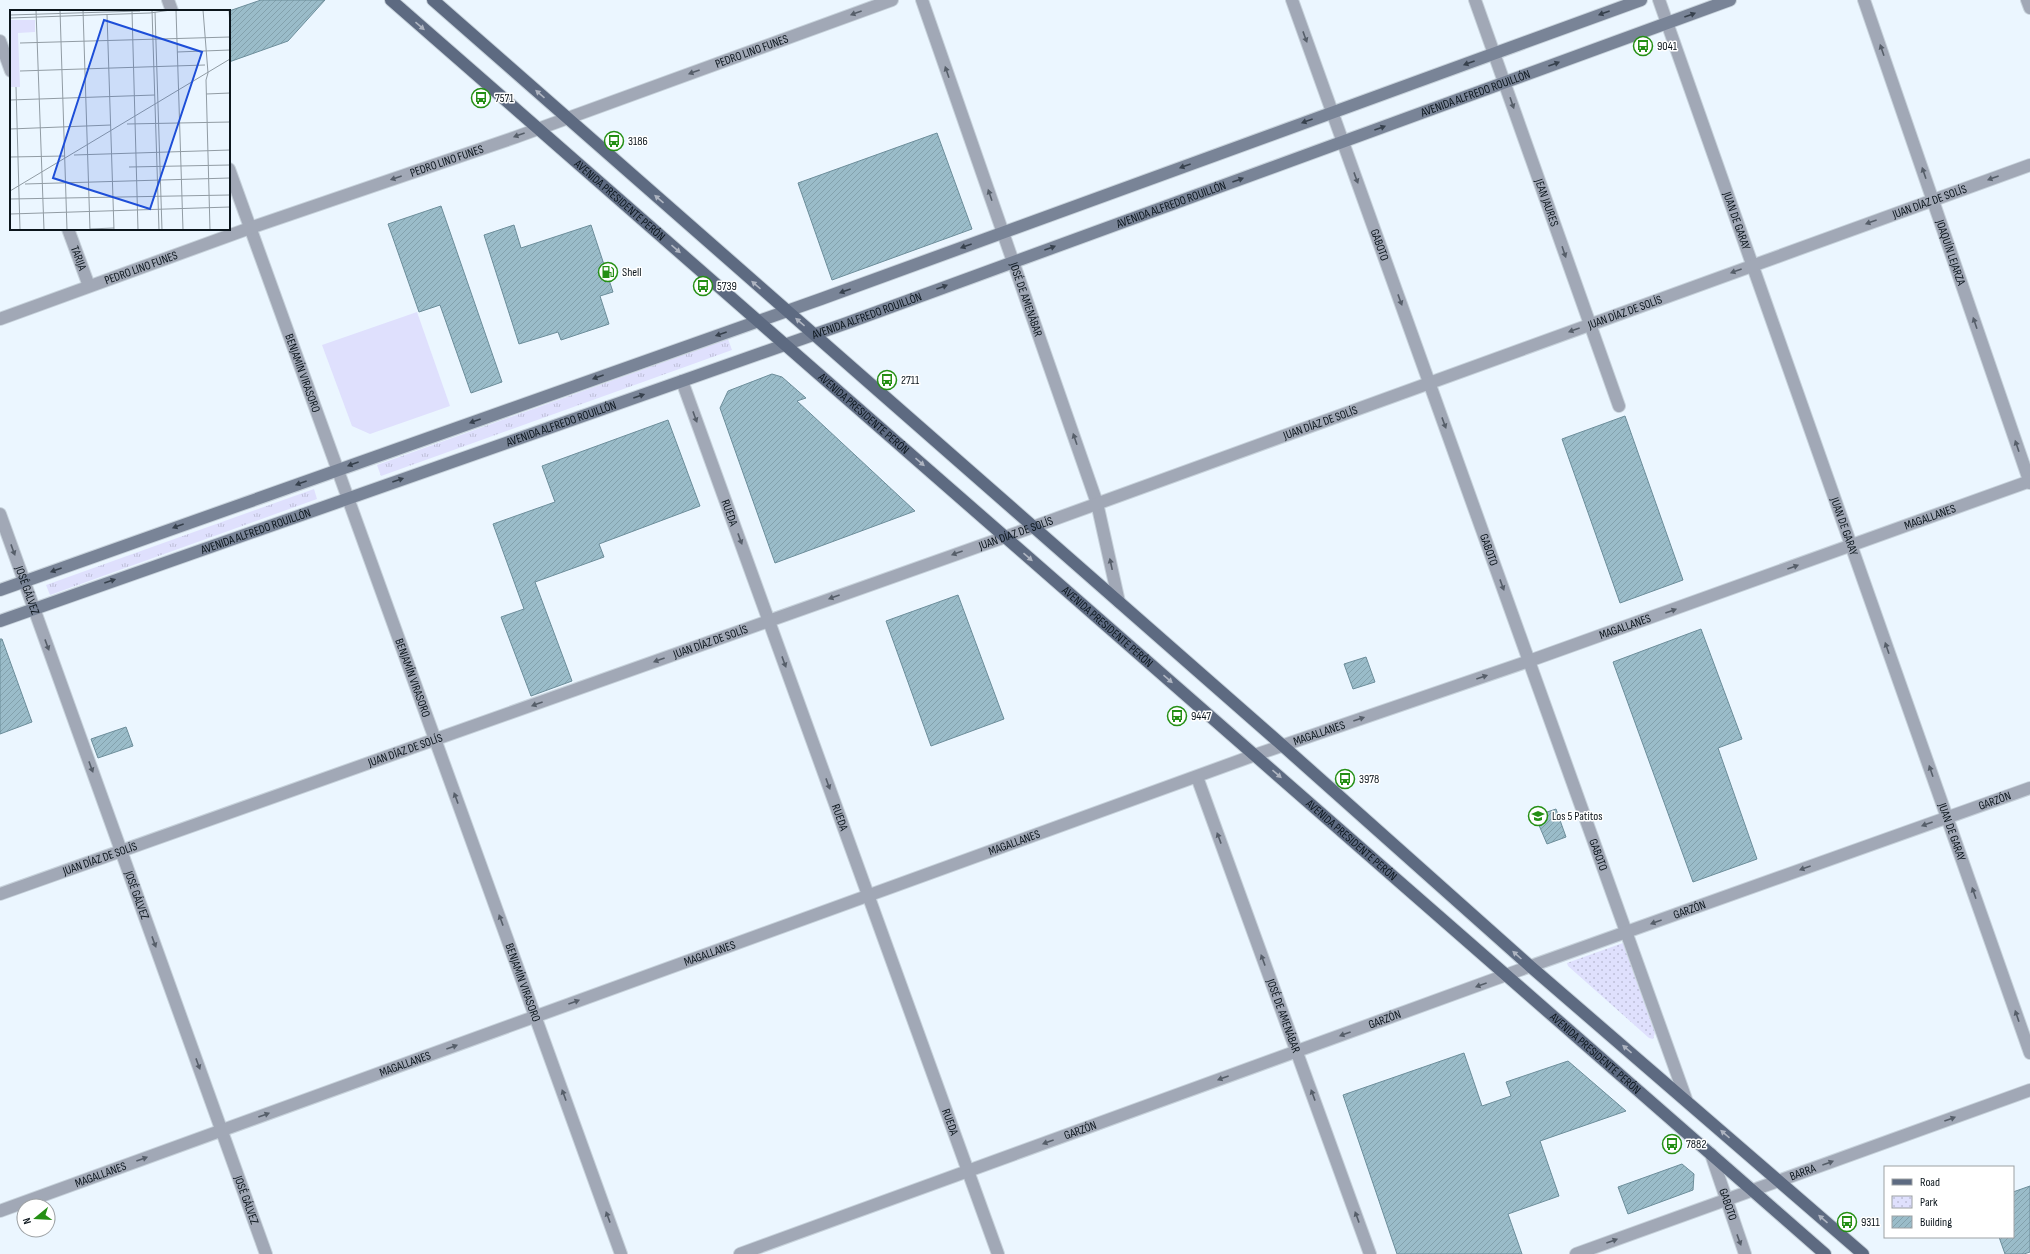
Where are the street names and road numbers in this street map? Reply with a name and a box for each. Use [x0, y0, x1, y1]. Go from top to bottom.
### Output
street label: PEDRO LINO FUNES [713, 31, 791, 72]
street label: AVENIDA ALFREDO ROUILLÓN [1418, 67, 1532, 121]
street label: PEDRO LINO FUNES [408, 142, 486, 181]
street label: AVENIDA PRESIDENTE PERÓN [570, 156, 668, 244]
street label: JEAN JAURES [1531, 176, 1562, 229]
street label: AVENIDA ALFREDO ROUILLÓN [1113, 178, 1228, 232]
street label: JUAN DÍAZ DE SOLÍS [1890, 182, 1969, 223]
street label: JUAN DE GARAY [1719, 189, 1753, 252]
street label: JOAQUÍN LEJARZA [1932, 217, 1969, 288]
street label: GABOTO [1367, 227, 1392, 263]
street label: TARIJA [67, 244, 90, 273]
street label: PEDRO LINO FUNES [102, 248, 180, 288]
street label: JOSÉ DE AMENÁBAR [1006, 259, 1046, 339]
street label: AVENIDA ALFREDO ROUILLÓN [809, 289, 924, 343]
street label: JUAN DÍAZ DE SOLÍS [1585, 292, 1664, 333]
street label: BENJAMÍN VIRASORO [281, 332, 323, 415]
street label: AVENIDA PRESIDENTE PERÓN [814, 369, 912, 458]
street label: AVENIDA ALFREDO ROUILLÓN [503, 398, 618, 451]
street label: JUAN DÍAZ DE SOLÍS [1280, 403, 1360, 444]
street label: JUAN DE GARAY [1826, 494, 1861, 558]
street label: RUEDA [717, 497, 741, 529]
street label: MAGALLANES [1902, 501, 1958, 534]
street label: AVENIDA ALFREDO ROUILLÓN [198, 505, 313, 558]
street label: JUAN DÍAZ DE SOLÍS [976, 513, 1055, 554]
street label: GABOTO [1476, 532, 1501, 568]
street label: JOSÉ GÁLVEZ [11, 563, 43, 617]
street label: AVENIDA PRESIDENTE PERÓN [1058, 583, 1156, 671]
street label: MAGALLANES [1597, 611, 1653, 643]
street label: JUAN DÍAZ DE SOLÍS [670, 622, 750, 662]
street label: BENJAMÍN VIRASORO [391, 637, 433, 719]
street label: MAGALLANES [1291, 718, 1347, 749]
street label: JUAN DÍAZ DE SOLÍS [365, 730, 445, 771]
street label: GARZÓN [1976, 788, 2013, 814]
street label: AVENIDA PRESIDENTE PERÓN [1302, 796, 1400, 884]
street label: JUAN DE GARAY [1934, 800, 1969, 863]
street label: RUEDA [828, 802, 851, 834]
street label: MAGALLANES [986, 827, 1042, 859]
street label: GABOTO [1585, 837, 1611, 873]
street label: JUAN DÍAZ DE SOLÍS [60, 839, 139, 879]
street label: JOSÉ GÁLVEZ [121, 868, 152, 922]
street label: GARZÓN [1671, 897, 1708, 923]
street label: MAGALLANES [682, 937, 738, 970]
street label: BENJAMÍN VIRASORO [501, 941, 544, 1024]
street label: JOSÉ DE AMENÁBAR [1263, 976, 1304, 1055]
street label: GARZÓN [1366, 1007, 1403, 1032]
street label: AVENIDA PRESIDENTE PERÓN [1546, 1009, 1644, 1097]
street label: MAGALLANES [377, 1048, 433, 1081]
street label: RUEDA [938, 1107, 962, 1138]
street label: GARZÓN [1062, 1118, 1099, 1143]
street label: MAGALLANES [73, 1159, 129, 1191]
street label: BARRA [1788, 1161, 1819, 1184]
street label: JOSÉ GÁLVEZ [230, 1173, 262, 1227]
street label: GABOTO [1715, 1186, 1740, 1222]

